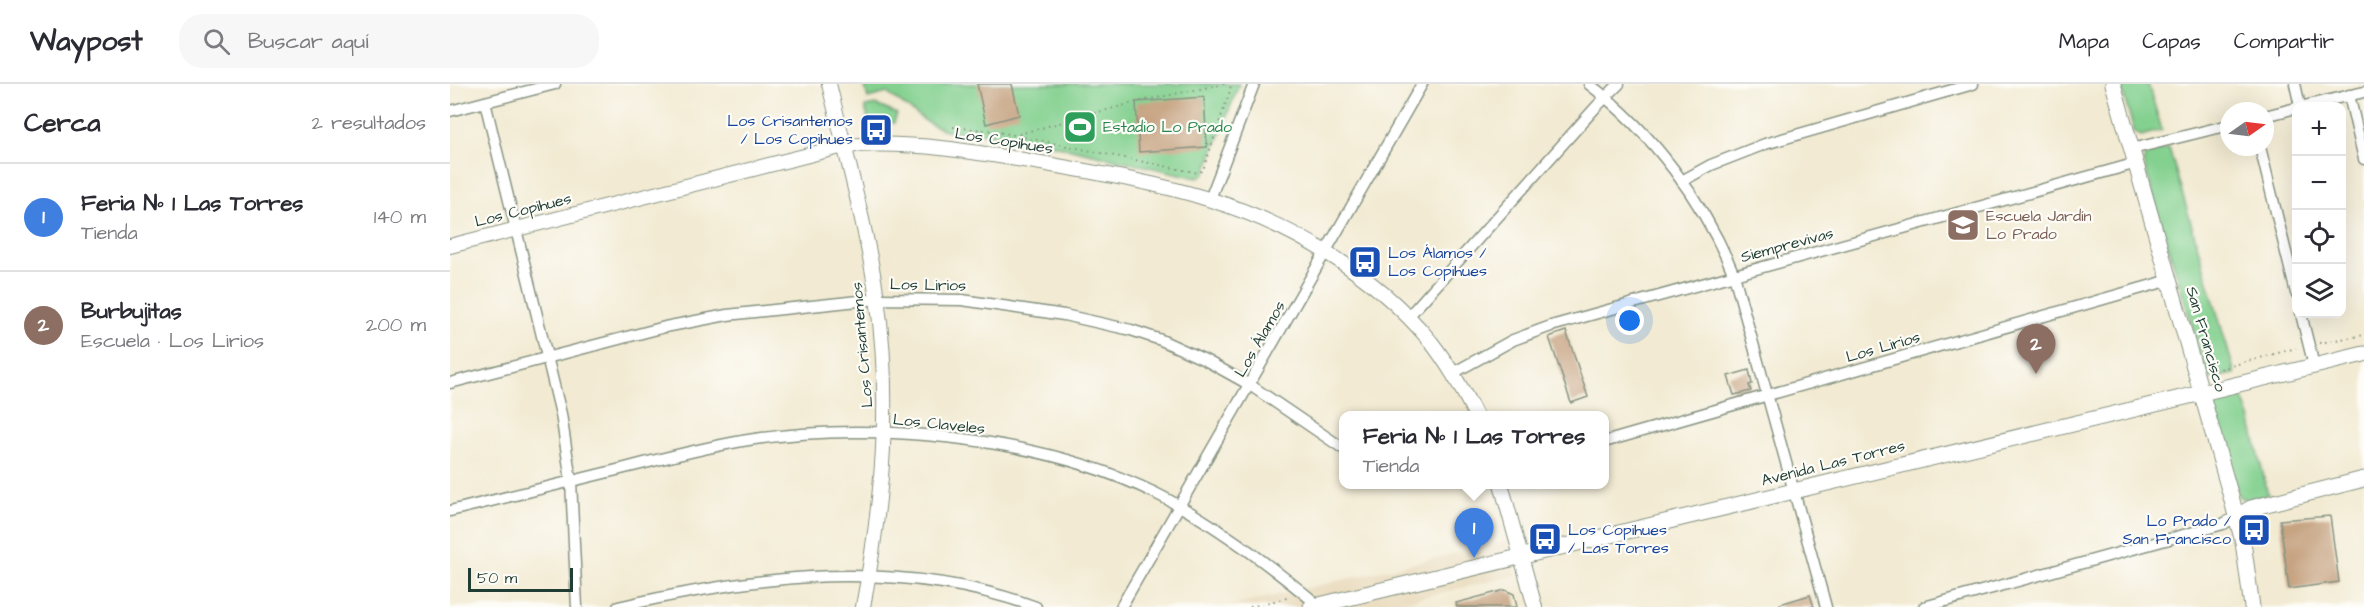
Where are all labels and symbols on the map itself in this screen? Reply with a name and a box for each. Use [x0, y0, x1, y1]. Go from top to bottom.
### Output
north arrow [2220, 102, 2274, 156]
sports icon: Estadio Lo Prado [1062, 109, 1098, 145]
place label: Los Crisantemos / Los Copihues [727, 110, 853, 150]
bus stop icon: Los Crisantemos / Los Copihues [858, 112, 894, 148]
place label: Estadio Lo Prado [1103, 116, 1232, 138]
street label: Los Copihues [953, 122, 1055, 160]
street label: Los Copihues [472, 187, 574, 233]
place label: Escuela Jardín Lo Prado [1986, 205, 2092, 245]
school or university icon: Escuela Jardín Lo Prado [1945, 207, 1981, 243]
street label: Siemprevivas [1738, 222, 1836, 268]
place label: Los Álamos / Los Copihues [1388, 242, 1487, 282]
bus stop icon: Los Álamos / Los Copihues [1347, 244, 1383, 280]
street label: Los Lirios [890, 273, 966, 297]
street label: Los Crisantemos [846, 281, 878, 409]
street label: San Francisco [2180, 284, 2232, 394]
street label: Los Álamos [1229, 297, 1291, 381]
your location [1615, 306, 1644, 335]
pin: 2 [2016, 324, 2056, 374]
street label: Los Lirios [1843, 326, 1923, 368]
street label: Los Claveles [892, 408, 986, 440]
street label: Avenida Las Torres [1759, 435, 1907, 491]
pin: 1 [1454, 508, 1494, 558]
place label: Lo Prado / San Francisco [2122, 510, 2231, 550]
bus stop icon: Lo Prado / San Francisco [2236, 512, 2272, 548]
place label: Los Copihues / Las Torres [1568, 519, 1669, 559]
bus stop icon: Los Copihues / Las Torres [1527, 521, 1563, 557]
scale bar [468, 565, 573, 592]

